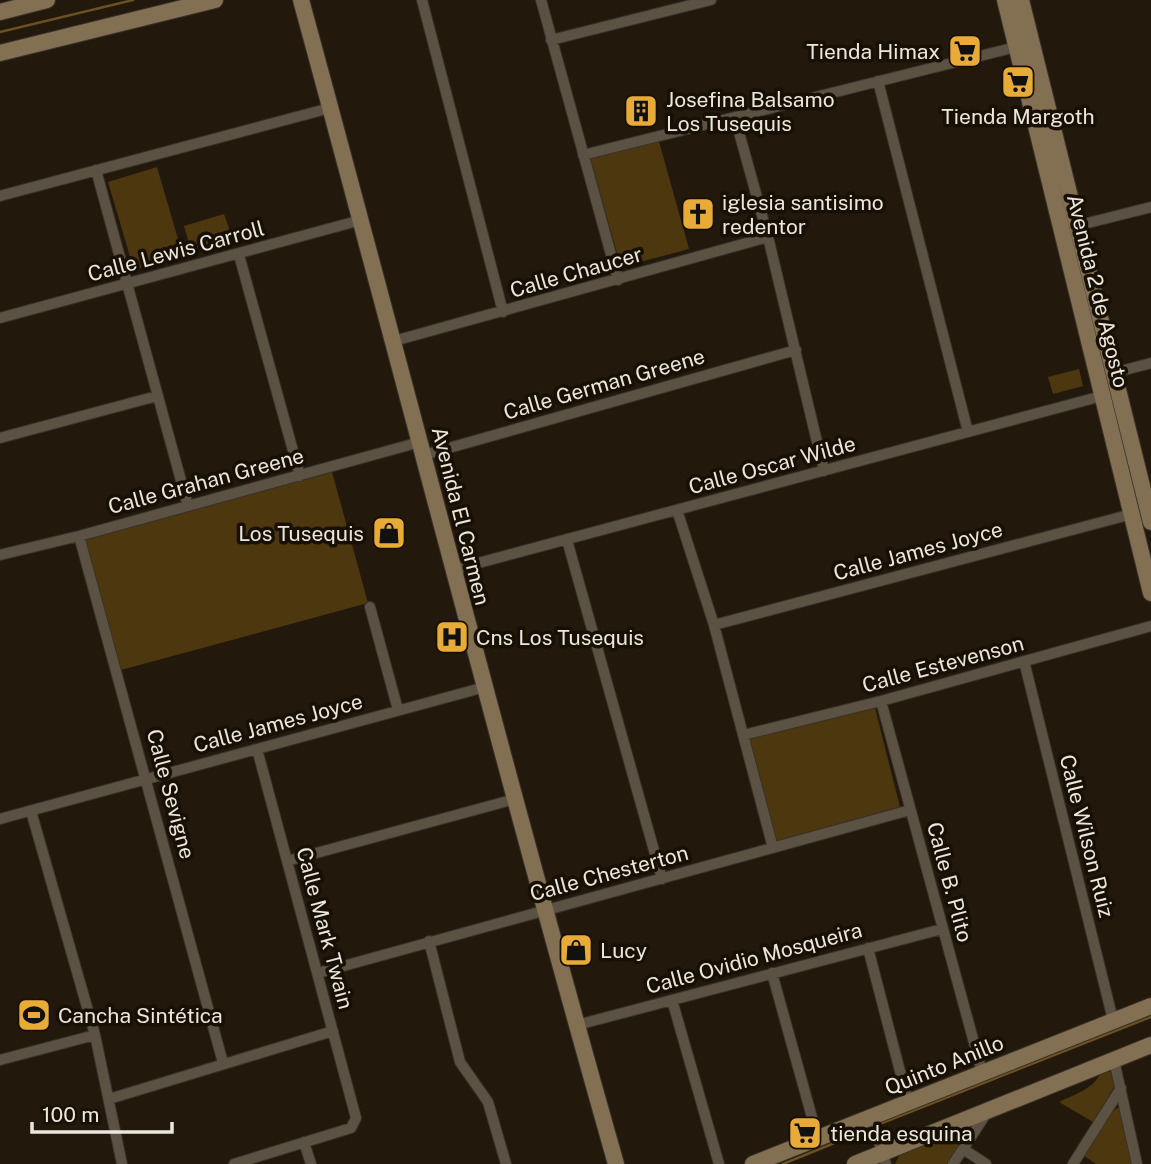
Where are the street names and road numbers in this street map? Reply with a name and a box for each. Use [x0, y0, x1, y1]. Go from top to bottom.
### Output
street label: Avenida 2 de Agosto [1062, 192, 1134, 390]
street label: Calle Lewis Carroll [85, 215, 267, 287]
street label: Calle Chaucer [507, 241, 645, 303]
street label: Calle German Greene [500, 343, 708, 425]
street label: Avenida El Carmen [427, 424, 495, 608]
street label: Calle Oscar Wilde [686, 431, 858, 499]
street label: Calle Grahan Greene [105, 443, 307, 519]
street label: Calle James Joyce [831, 516, 1005, 586]
street label: Calle Estevenson [859, 630, 1027, 698]
street label: Calle James Joyce [191, 688, 365, 758]
street label: Calle Sevigne [142, 726, 200, 862]
street label: Calle Wilson Ruiz [1055, 752, 1119, 920]
street label: Calle B. Plito [922, 819, 978, 945]
street label: Calle Chesterton [527, 840, 691, 906]
street label: Calle Mark Twain [291, 844, 359, 1012]
street label: Calle Ovidio Mosqueira [643, 917, 865, 999]
street label: Quinto Anillo [881, 1030, 1007, 1100]

